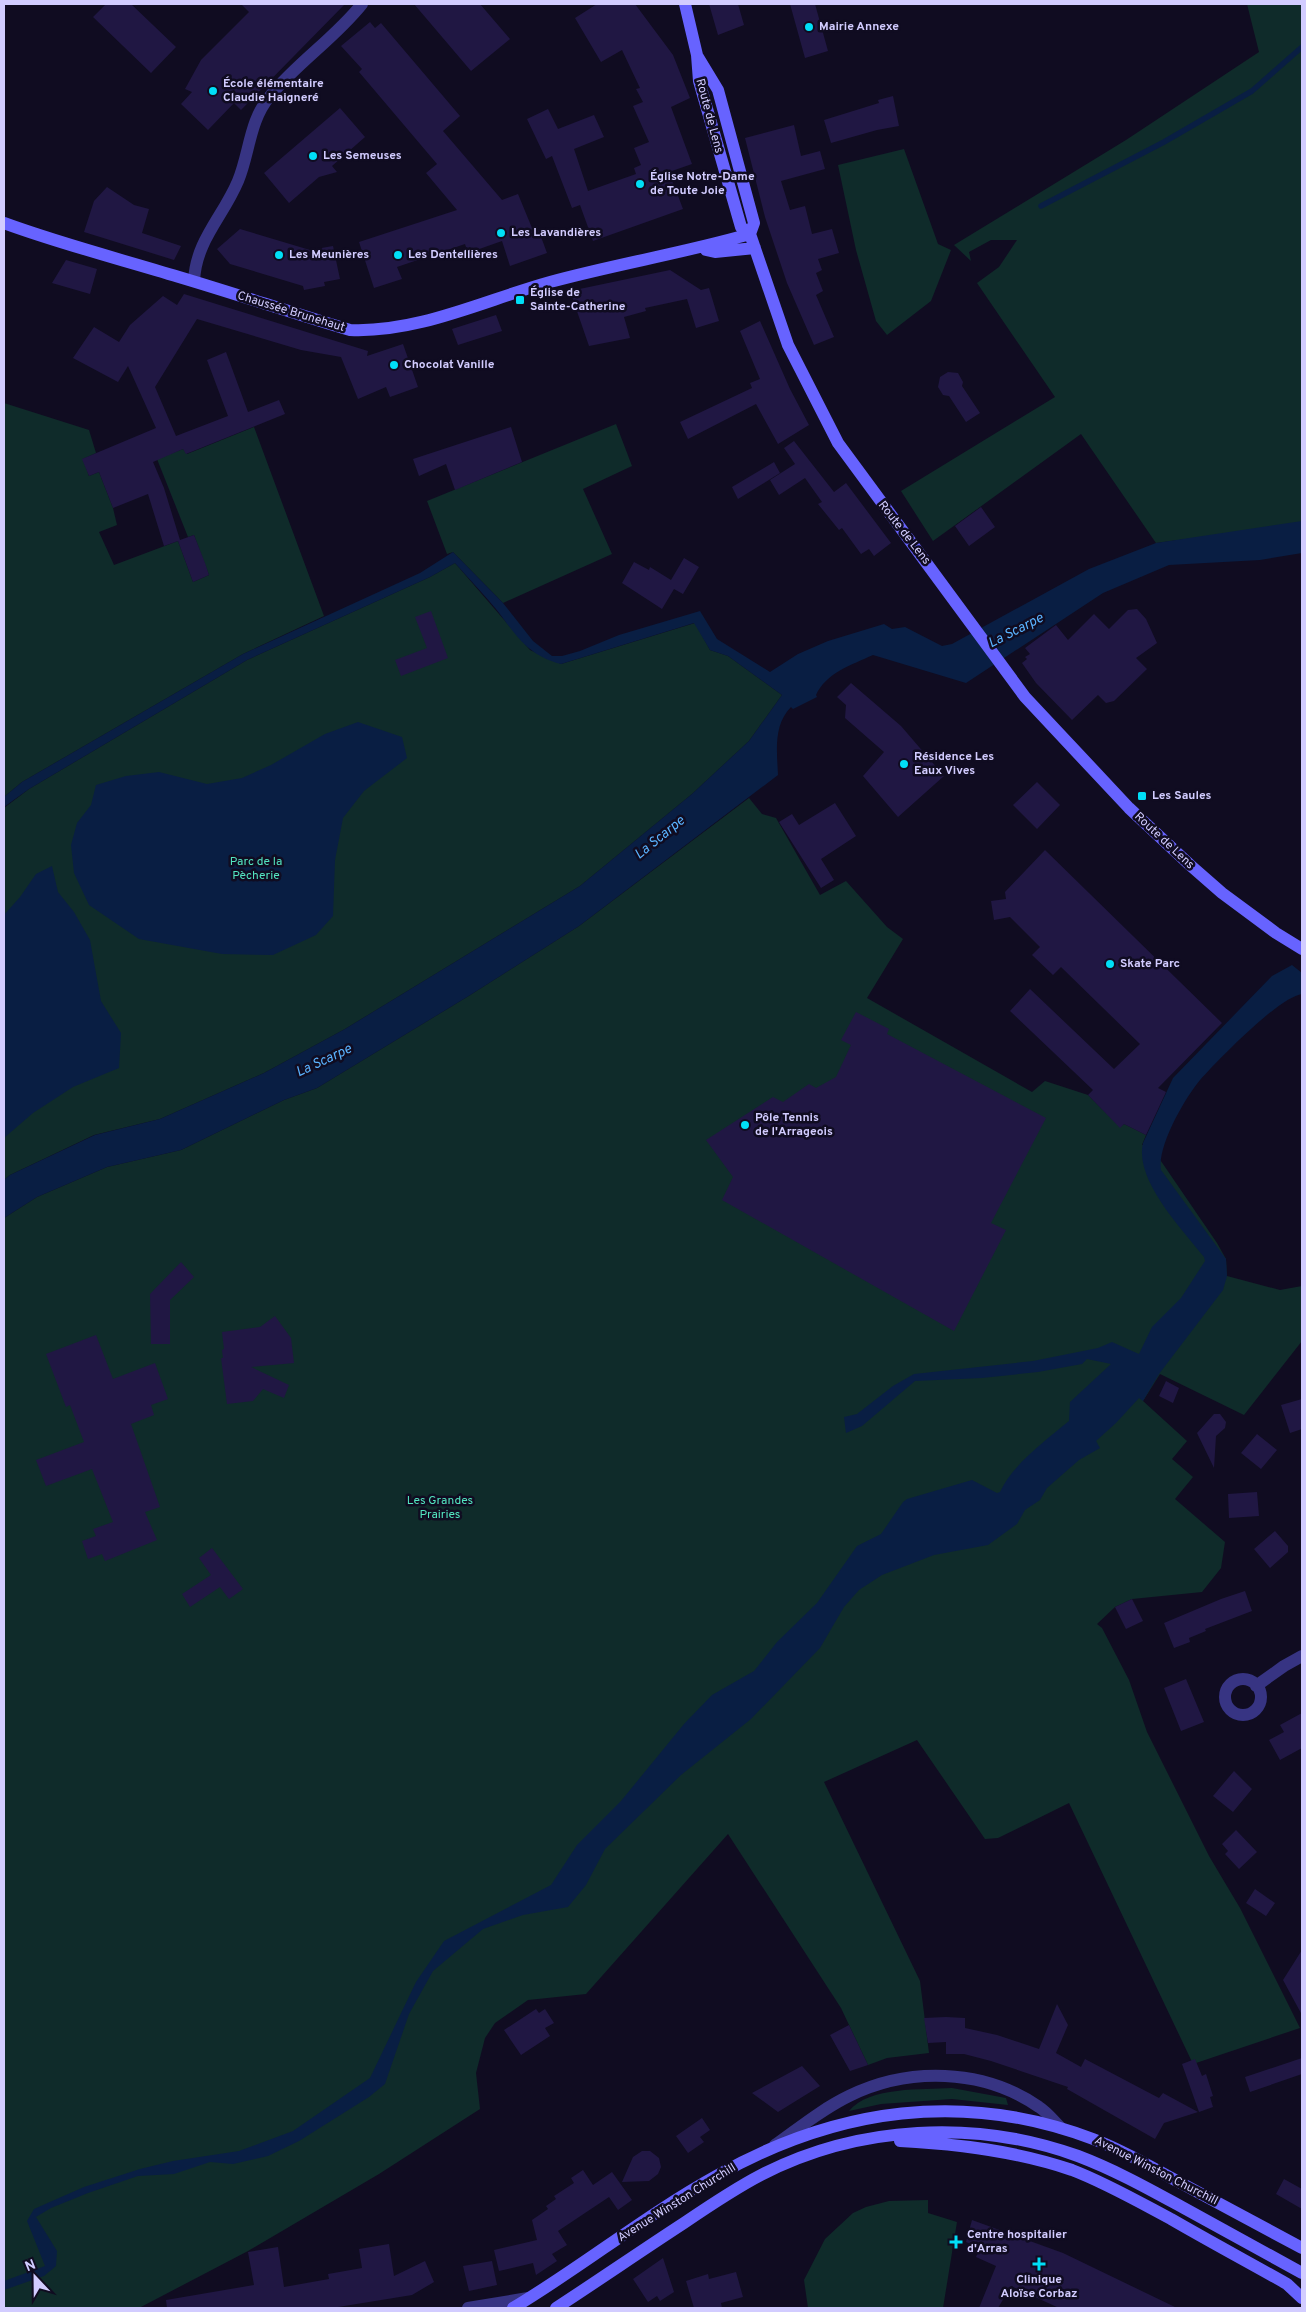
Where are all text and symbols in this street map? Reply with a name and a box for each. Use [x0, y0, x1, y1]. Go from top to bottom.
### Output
place label: Mairie Annexe [819, 19, 899, 35]
marker: Mairie Annexe [803, 21, 815, 33]
place label: École élémentaire Claudie Haigneré [223, 76, 324, 106]
street label: Route de Lens [691, 77, 727, 155]
marker: École élémentaire Claudie Haigneré [207, 85, 219, 97]
place label: Les Semeuses [323, 148, 402, 164]
marker: Les Semeuses [307, 150, 319, 162]
place label: Église Notre-Dame de Toute Joie [650, 169, 755, 199]
marker: Église Notre-Dame de Toute Joie [634, 178, 646, 190]
place label: Les Lavandières [511, 225, 601, 241]
marker: Les Lavandières [495, 227, 507, 239]
place label: Les Meunières [289, 247, 369, 263]
place label: Les Dentellières [408, 247, 498, 263]
marker: Les Meunières [273, 249, 285, 261]
marker: Les Dentellières [392, 249, 404, 261]
place label: Église de Sainte-Catherine [530, 285, 626, 315]
street label: Chaussée Brunehaut [235, 288, 347, 336]
marker: Église de Sainte-Catherine [514, 294, 526, 306]
place label: Chocolat Vanille [404, 357, 495, 373]
marker: Chocolat Vanille [388, 359, 400, 371]
street label: Route de Lens [874, 498, 934, 568]
water label: La Scarpe [986, 610, 1047, 652]
place label: Résidence Les Eaux Vives [914, 749, 994, 779]
marker: Résidence Les Eaux Vives [898, 758, 910, 770]
place label: Les Saules [1152, 788, 1211, 804]
marker: Les Saules [1136, 790, 1148, 802]
street label: Route de Lens [1131, 809, 1197, 873]
water label: La Scarpe [631, 812, 689, 863]
park label: Parc de la Pècherie [230, 854, 282, 884]
place label: Skate Parc [1120, 956, 1180, 972]
marker: Skate Parc [1104, 958, 1116, 970]
water label: La Scarpe [293, 1040, 355, 1081]
place label: Pôle Tennis de l'Arrageois [755, 1110, 833, 1140]
marker: Pôle Tennis de l'Arrageois [739, 1119, 751, 1131]
park label: Les Grandes Prairies [407, 1493, 473, 1523]
street label: Avenue Winston Churchill [1092, 2133, 1220, 2209]
street label: Avenue Winston Churchill [615, 2160, 739, 2246]
place label: Centre hospitalier d'Arras [967, 2227, 1067, 2257]
marker: Centre hospitalier d'Arras [949, 2235, 963, 2249]
north arrow [10, 2252, 60, 2302]
text: N [23, 2257, 39, 2276]
marker: Clinique Aloïse Corbaz [1032, 2257, 1046, 2271]
place label: Clinique Aloïse Corbaz [1000, 2272, 1078, 2302]

